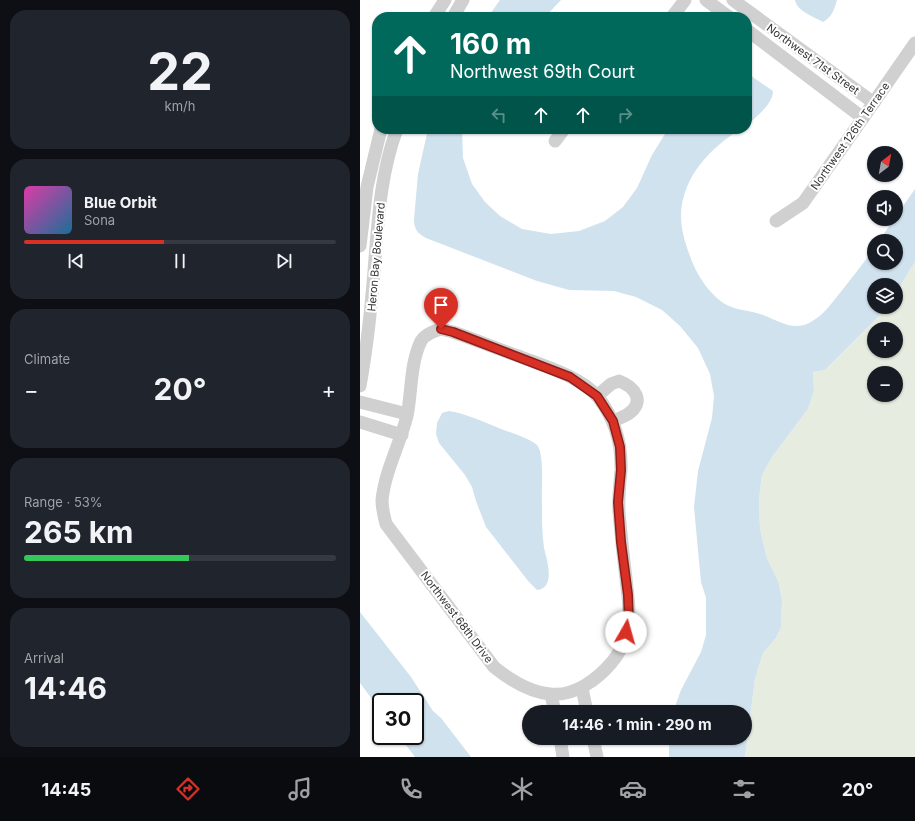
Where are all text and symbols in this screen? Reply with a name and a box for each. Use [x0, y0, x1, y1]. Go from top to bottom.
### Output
street label: Northwest 71st Street [764, 21, 862, 98]
text: 160 m [450, 27, 531, 61]
icon: ahead [384, 28, 436, 80]
text: 22 [147, 40, 213, 103]
text: Northwest 69th Court [450, 61, 635, 82]
street label: Northwest 126th Terrace [807, 79, 893, 193]
text: km/h [165, 98, 195, 114]
icon: left [488, 104, 510, 126]
icon: ahead [530, 104, 552, 126]
icon: ahead [572, 104, 594, 126]
icon: right [614, 104, 636, 126]
north arrow [867, 146, 903, 182]
map controls [867, 146, 903, 402]
button: sound [867, 190, 903, 226]
text: Blue Orbit [84, 193, 157, 212]
street label: Heron Bay Boulevard [364, 202, 388, 312]
text: Sona [84, 212, 115, 228]
button: search [867, 234, 903, 270]
icon: previous [65, 250, 87, 272]
icon: pause [169, 250, 191, 272]
icon: next [273, 250, 295, 272]
button: layers [867, 278, 903, 314]
pin [424, 288, 458, 329]
icon: arrive [430, 294, 452, 316]
button: + [867, 322, 903, 358]
text: Climate [24, 351, 70, 367]
button: − [867, 366, 903, 402]
text: 20° [154, 371, 206, 407]
text: − [24, 377, 39, 403]
text: + [321, 377, 336, 403]
text: Range · 53% [24, 494, 103, 510]
text: 265 km [24, 514, 133, 550]
street label: Northwest 68th Drive [418, 568, 496, 666]
position arrow [605, 611, 647, 653]
text: Arrival [24, 650, 64, 666]
text: 14:46 [24, 670, 107, 706]
speed limit sign: 30 [372, 693, 424, 745]
text: 14:46 · 1 min · 290 m [562, 715, 712, 734]
icon: directions [174, 775, 202, 803]
icon: music [286, 775, 314, 803]
icon: phone [397, 775, 425, 803]
icon: climate [508, 775, 536, 803]
icon: car [619, 775, 647, 803]
icon: filters [730, 775, 758, 803]
text: 14:45 [42, 779, 91, 800]
text: 20° [842, 779, 873, 800]

